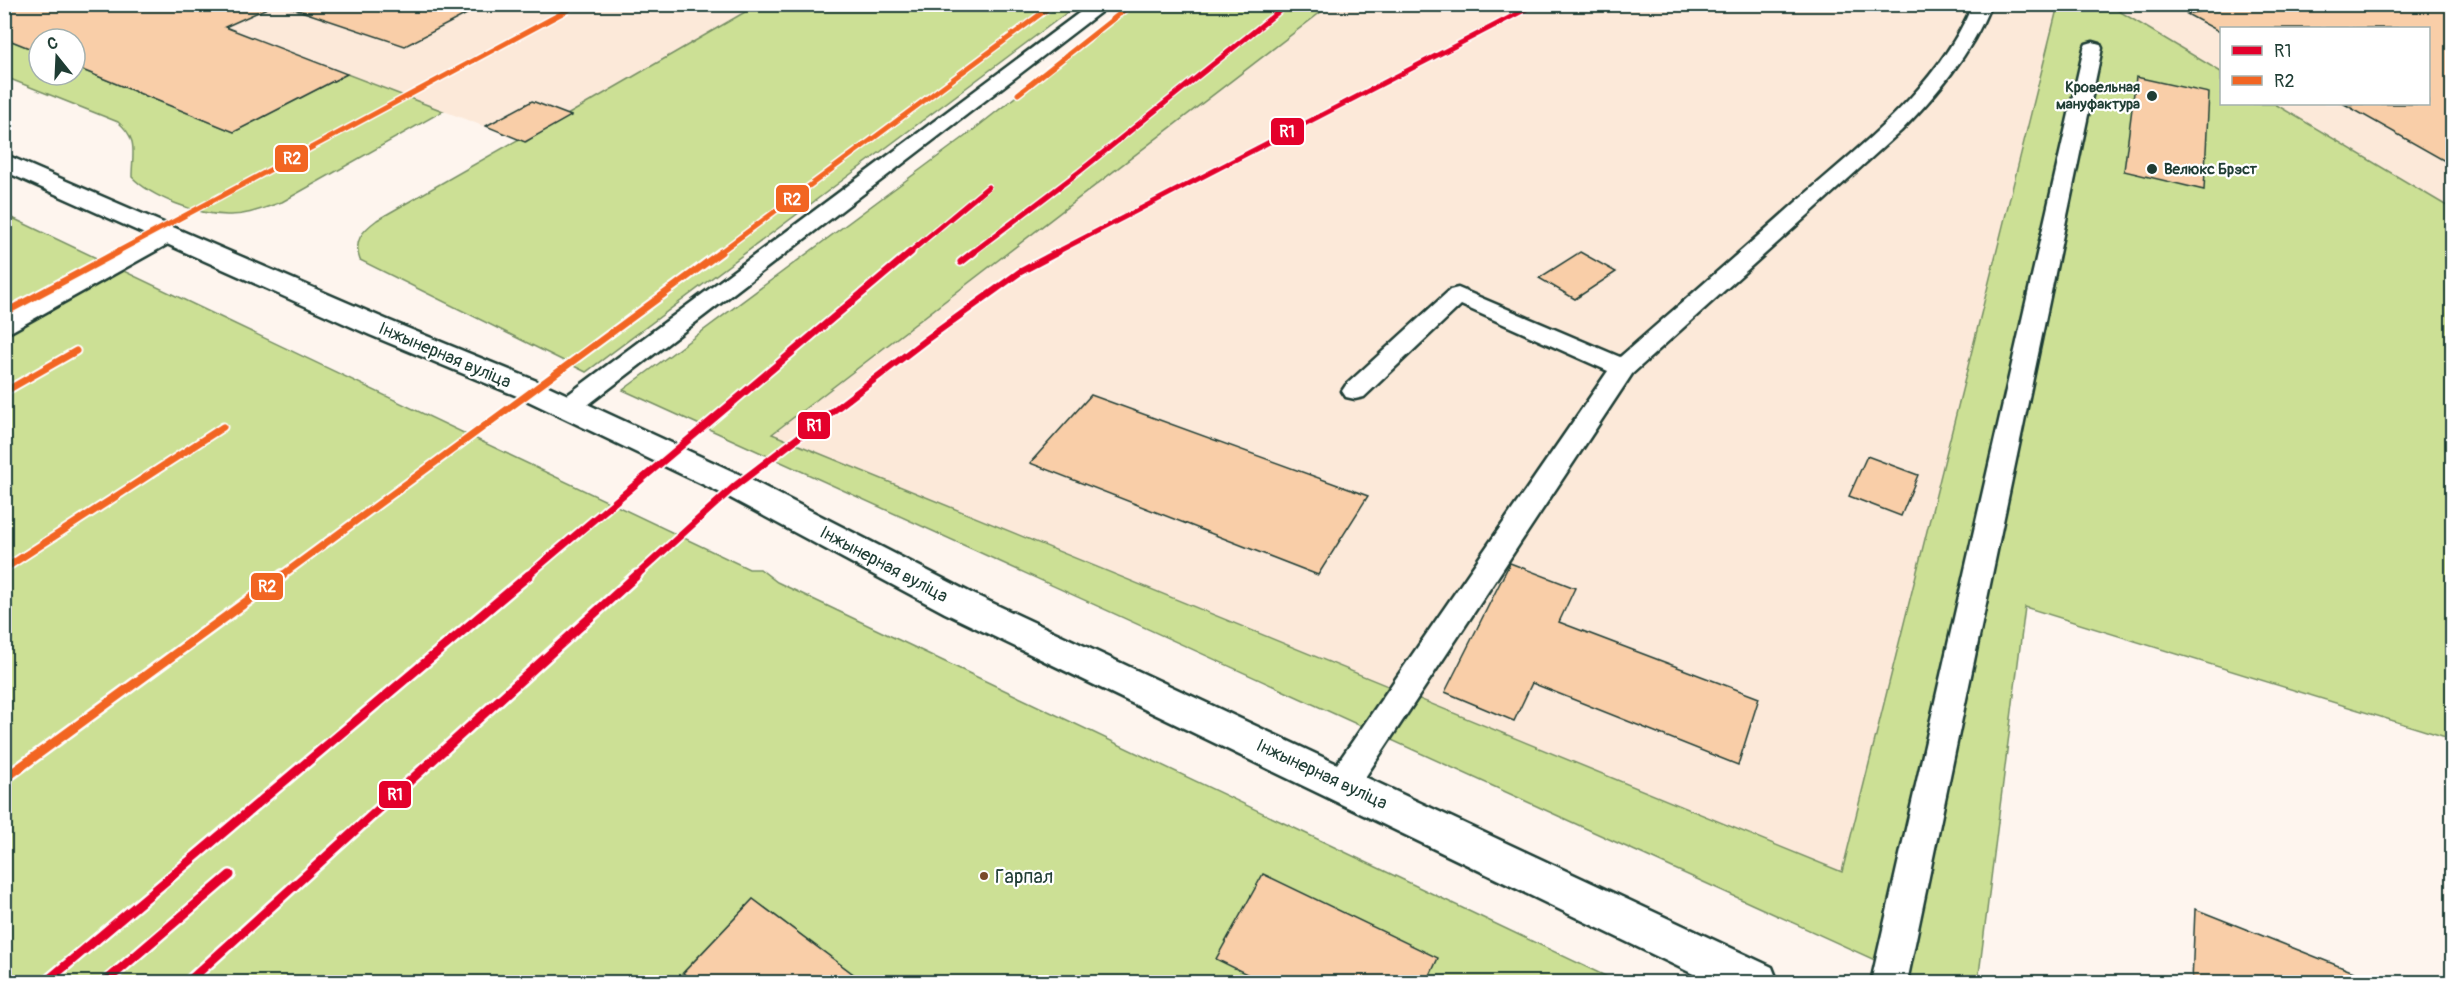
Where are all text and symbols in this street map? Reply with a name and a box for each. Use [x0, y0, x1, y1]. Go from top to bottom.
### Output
north arrow [27, 27, 87, 87]
legend [2220, 27, 2430, 105]
text: С [45, 33, 61, 55]
text: R1 [2274, 40, 2291, 63]
text: R2 [2274, 70, 2294, 93]
place label: Кровельная мануфактура [2056, 78, 2140, 114]
marker: Кровельная мануфактура [2145, 89, 2159, 103]
line badge: R1 [1270, 117, 1305, 146]
text: R1 [1279, 122, 1295, 142]
line badge: R2 [274, 144, 309, 173]
text: R2 [283, 149, 301, 169]
place label: Велюкс Брэст [2164, 160, 2258, 179]
marker: Велюкс Брэст [2145, 162, 2159, 176]
line badge: R2 [775, 184, 810, 213]
text: R2 [783, 190, 801, 210]
street label: Інжынерная вуліца [375, 317, 515, 394]
line badge: R1 [797, 411, 831, 440]
text: R1 [806, 416, 822, 436]
street label: Інжынерная вуліца [816, 521, 952, 608]
line badge: R2 [250, 572, 284, 601]
text: R2 [258, 577, 276, 597]
street label: Інжынерная вуліца [1253, 734, 1391, 815]
line badge: R1 [378, 780, 412, 809]
text: R1 [387, 785, 403, 805]
place label: Гарпал [995, 864, 1053, 889]
marker: Гарпал [978, 870, 990, 882]

